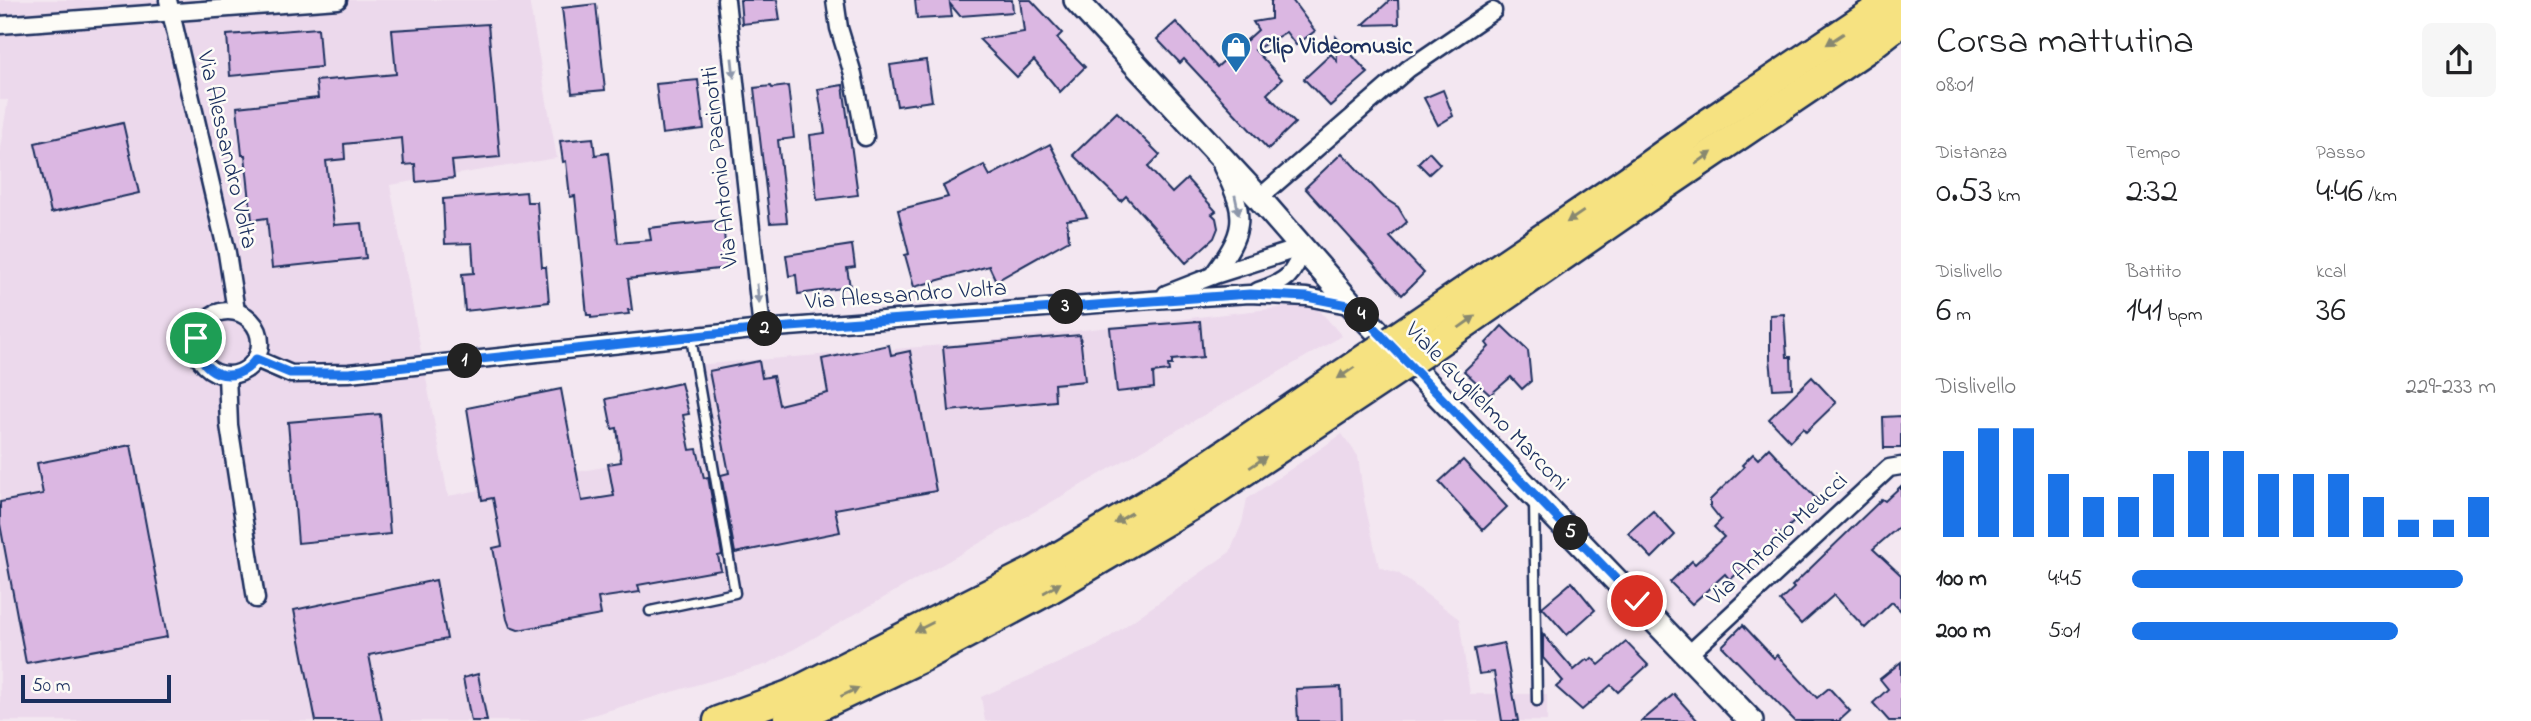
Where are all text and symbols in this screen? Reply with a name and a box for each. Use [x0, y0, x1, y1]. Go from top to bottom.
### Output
text: Corsa mattutina [1936, 15, 2194, 71]
button: share [2422, 23, 2496, 97]
shop icon: Clip Videomusic [1219, 30, 1253, 74]
place label: Clip Videomusic [1259, 30, 1414, 65]
one-way arrow [1826, 32, 1844, 46]
street label: Via Alessandro Volta [186, 47, 266, 252]
one-way arrow [728, 57, 739, 79]
street label: Via Antonio Pacinotti [693, 64, 749, 271]
text: 08:01 [1936, 69, 1974, 102]
text: Distanza [1936, 140, 2007, 167]
text: Tempo [2126, 140, 2180, 167]
text: Passo [2316, 140, 2365, 167]
one-way arrow [1695, 151, 1713, 165]
text: 0.53 [1936, 167, 1993, 218]
text: 2:32 [2126, 167, 2178, 218]
text: 4:46 [2316, 167, 2363, 218]
text: km [1993, 183, 2021, 210]
text: /km [2363, 183, 2397, 210]
one-way arrow [1231, 194, 1242, 216]
one-way arrow [1565, 210, 1584, 223]
text: Dislivello [1936, 259, 2002, 286]
text: Battito [2126, 259, 2182, 286]
text: kcal [2316, 259, 2346, 286]
street label: Via Alessandro Volta [803, 271, 1008, 321]
one-way arrow [753, 283, 764, 305]
text: 6 [1936, 286, 1951, 337]
text: 141 [2126, 286, 2163, 337]
text: 36 [2316, 286, 2346, 337]
pin: 3 [1048, 290, 1084, 324]
text: 3 [1062, 293, 1069, 320]
pin: 4 [1344, 298, 1380, 332]
text: 4 [1358, 301, 1365, 328]
text: m [1951, 302, 1971, 329]
text: bpm [2163, 302, 2203, 329]
pin [166, 308, 226, 368]
pin: 2 [748, 312, 782, 346]
street label: Viale Guglielmo Marconi [1395, 314, 1576, 500]
text: 2 [760, 315, 769, 342]
one-way arrow [1458, 315, 1476, 329]
icon: arrive [177, 319, 215, 357]
pin: 1 [448, 344, 482, 378]
text: 1 [461, 347, 468, 374]
one-way arrow [1336, 366, 1356, 379]
text: Dislivello [1936, 371, 2016, 404]
text: 229–233 m [2406, 371, 2496, 404]
one-way arrow [1249, 455, 1267, 469]
street label: Via Antonio Meucci [1699, 465, 1857, 616]
one-way arrow [1114, 512, 1133, 524]
pin: 5 [1554, 516, 1588, 550]
text: 5 [1565, 519, 1576, 546]
text: 100 m [1936, 563, 1987, 596]
text: 4:45 [2048, 563, 2082, 596]
pin [1607, 571, 1667, 631]
one-way arrow [1043, 582, 1062, 594]
icon: check [1618, 582, 1656, 620]
text: 200 m [1936, 615, 1991, 648]
text: 5:01 [2048, 615, 2080, 648]
one-way arrow [914, 621, 934, 632]
scale bar [21, 672, 172, 704]
text: 50 m [32, 673, 71, 700]
one-way arrow [840, 686, 860, 698]

